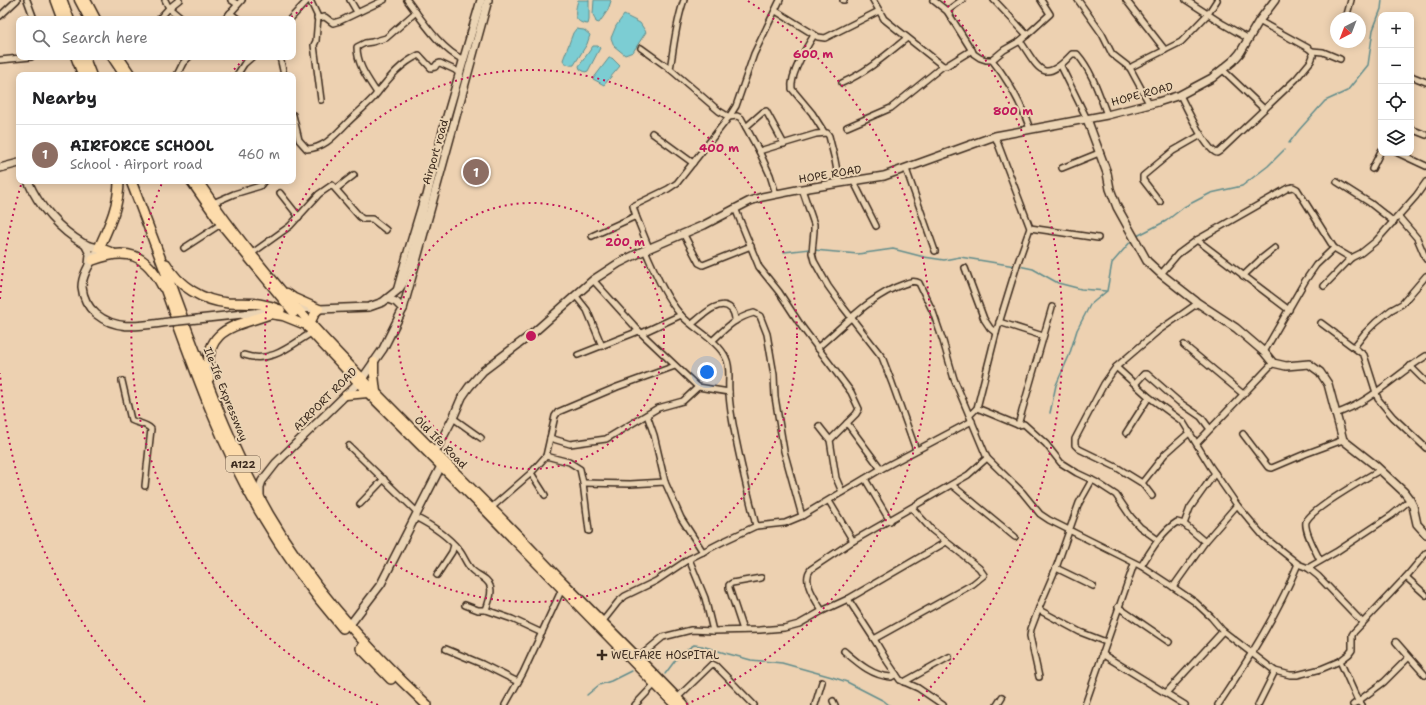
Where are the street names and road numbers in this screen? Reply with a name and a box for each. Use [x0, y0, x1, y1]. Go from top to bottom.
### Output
street label: HOPE ROAD [1110, 79, 1175, 110]
street label: Airport road [419, 118, 452, 186]
street label: HOPE ROAD [798, 162, 863, 187]
street label: Ile-Ife Expressway [200, 345, 251, 444]
street label: AIRPORT ROAD [290, 364, 360, 434]
street label: Old Ife Road [411, 413, 470, 472]
road number: A122 [226, 456, 260, 472]

